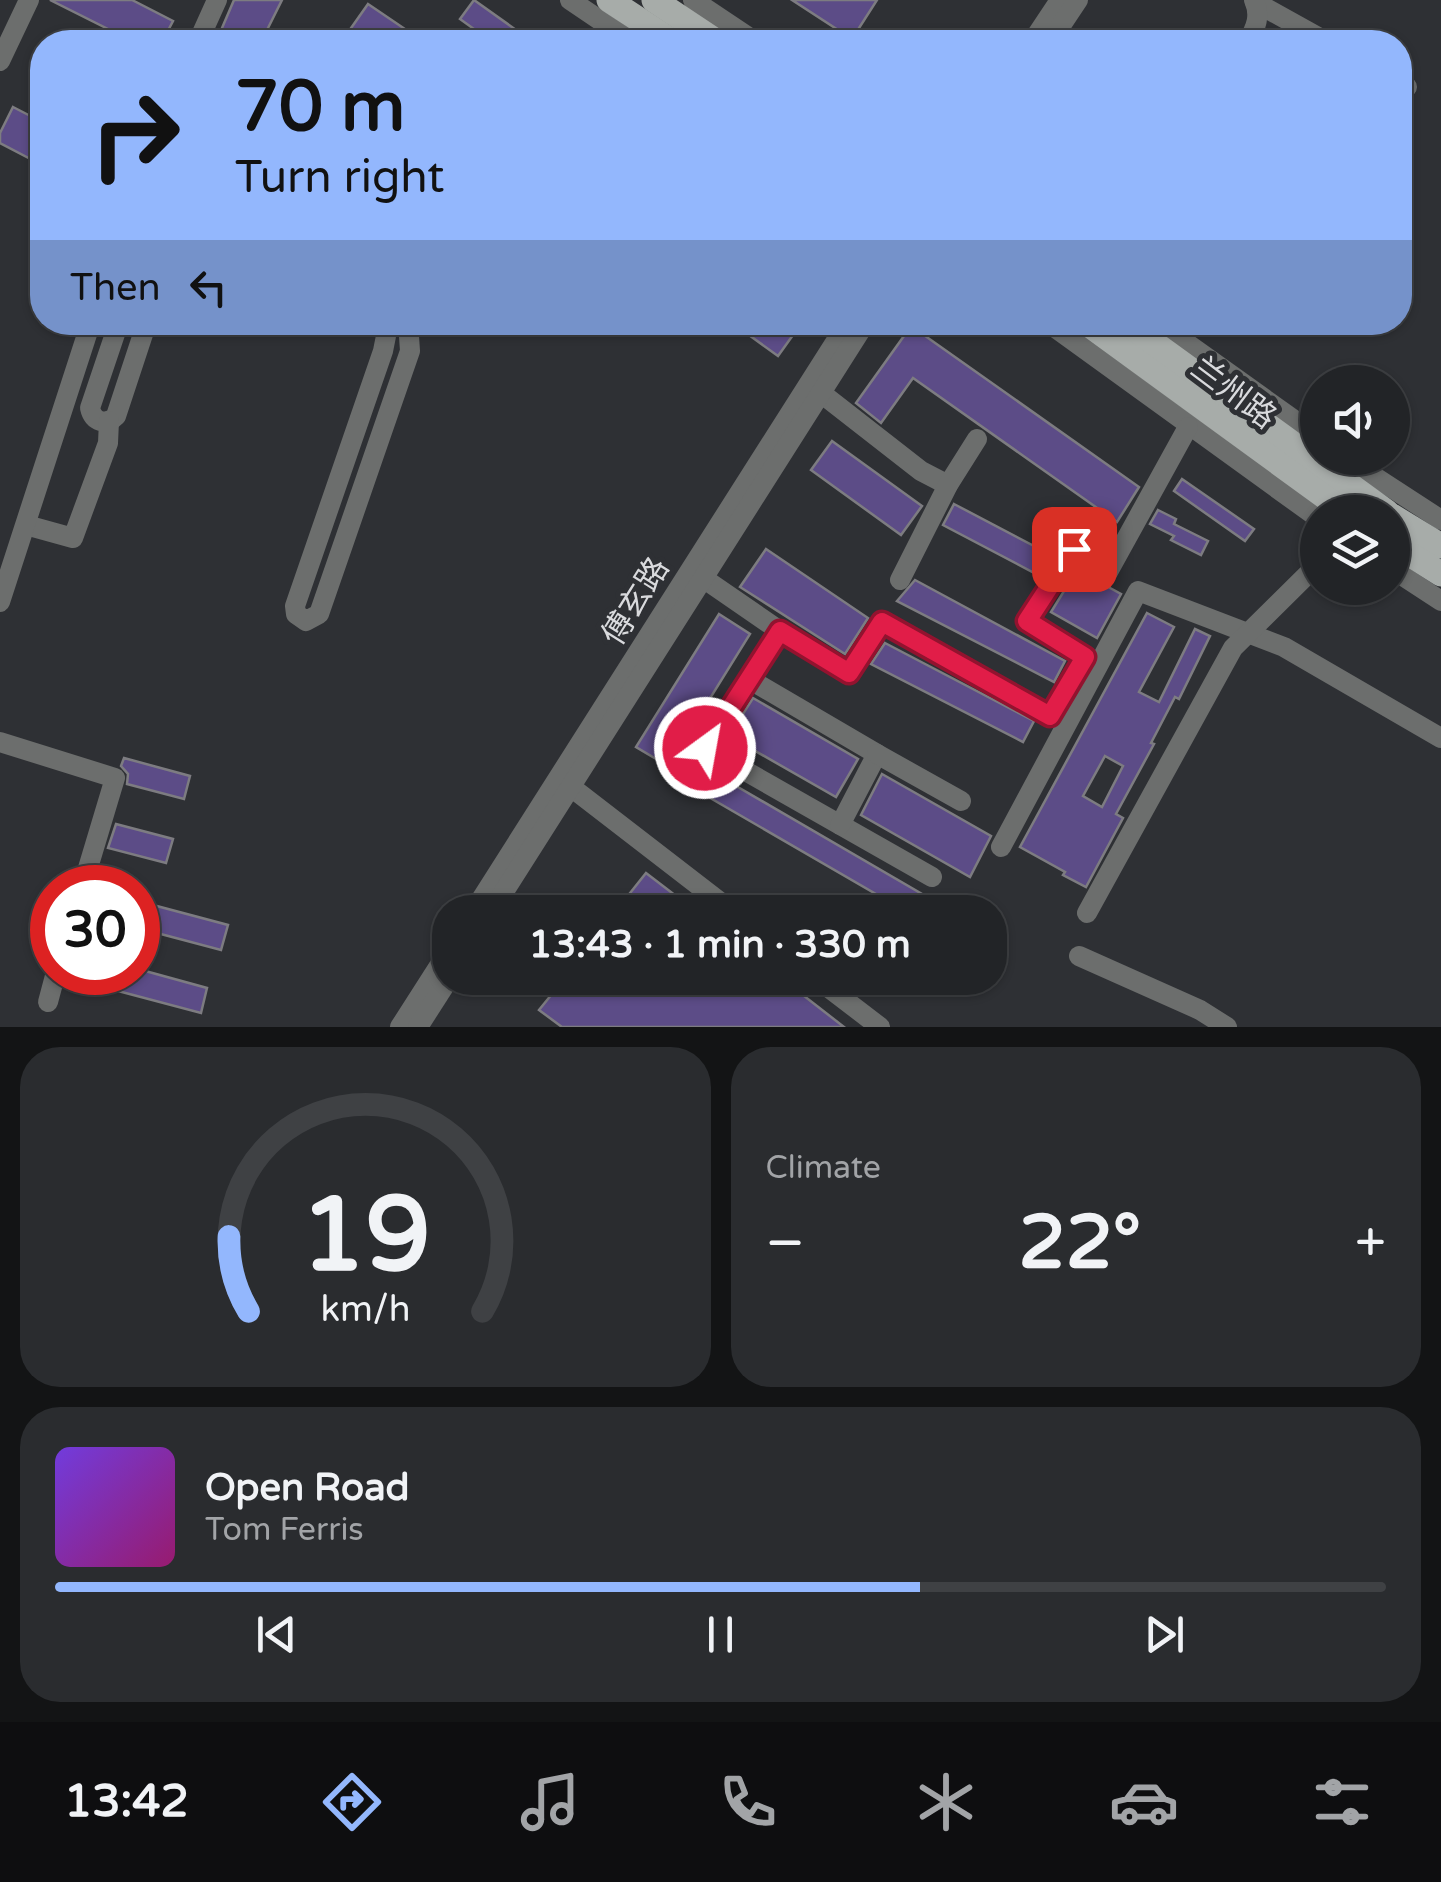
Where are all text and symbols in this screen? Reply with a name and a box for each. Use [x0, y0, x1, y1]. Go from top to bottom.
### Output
text: 70 m [235, 66, 405, 150]
icon: right [70, 70, 200, 200]
text: Turn right [235, 151, 444, 205]
icon: left [181, 260, 236, 315]
text: Then [70, 265, 161, 311]
street label: 兰州路 [1184, 349, 1283, 437]
map controls [1300, 365, 1410, 605]
button: sound [1300, 365, 1410, 475]
button: layers [1300, 495, 1410, 605]
pin [1032, 507, 1117, 592]
icon: arrive [1047, 522, 1102, 577]
street label: 傅玄路 [594, 551, 677, 652]
position arrow [653, 696, 757, 800]
speed limit sign: 30 [30, 865, 160, 995]
text: 13:43 · 1 min · 330 m [528, 922, 911, 968]
text: Climate [766, 1149, 881, 1187]
text: 19 [300, 1174, 431, 1299]
text: 22° [1019, 1198, 1141, 1288]
text: − [766, 1211, 805, 1277]
text: + [1355, 1211, 1386, 1277]
text: km/h [320, 1288, 410, 1331]
text: Open Road [205, 1465, 410, 1511]
text: Tom Ferris [205, 1511, 364, 1549]
icon: previous [249, 1607, 304, 1662]
icon: pause [693, 1607, 748, 1662]
icon: next [1137, 1607, 1192, 1662]
icon: directions [317, 1767, 387, 1837]
icon: music [515, 1767, 585, 1837]
icon: phone [713, 1767, 783, 1837]
icon: climate [911, 1767, 981, 1837]
icon: car [1109, 1767, 1179, 1837]
icon: filters [1307, 1767, 1377, 1837]
text: 13:42 [64, 1775, 189, 1829]

